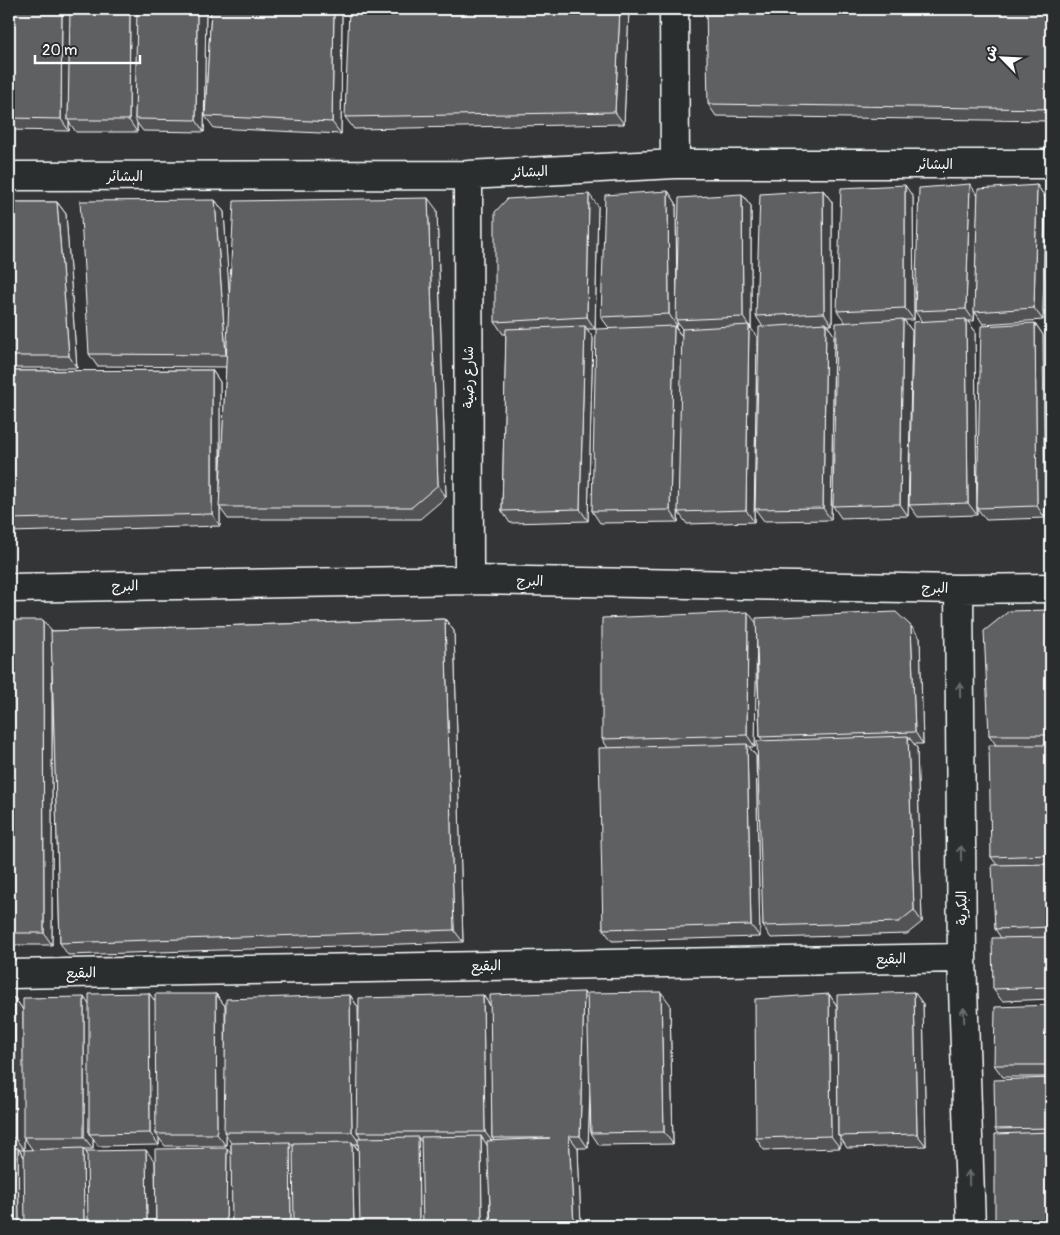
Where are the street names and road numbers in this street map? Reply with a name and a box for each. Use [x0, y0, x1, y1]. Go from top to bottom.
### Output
street label: البشائر [916, 156, 953, 173]
street label: البشائر [511, 163, 548, 181]
street label: البشائر [106, 168, 143, 185]
street label: شارع رضية [460, 346, 478, 408]
street label: البرج [516, 572, 544, 591]
street label: البرج [111, 577, 139, 596]
street label: البرج [921, 579, 949, 598]
street label: البكرية [953, 891, 971, 925]
street label: البقيع [876, 950, 906, 970]
street label: البقيع [471, 957, 501, 977]
street label: البقيع [66, 964, 96, 984]

